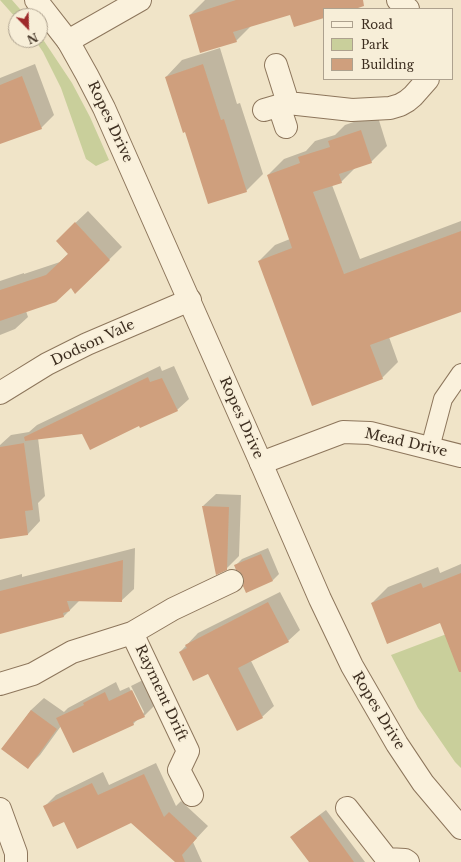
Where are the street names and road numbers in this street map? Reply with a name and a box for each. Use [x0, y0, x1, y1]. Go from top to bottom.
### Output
street label: Ropes Drive [84, 79, 136, 165]
street label: Dodson Vale [49, 316, 137, 370]
street label: Ropes Drive [215, 374, 267, 462]
street label: Mead Drive [363, 425, 449, 461]
street label: Rayment Drift [131, 642, 191, 744]
street label: Ropes Drive [348, 669, 408, 753]

